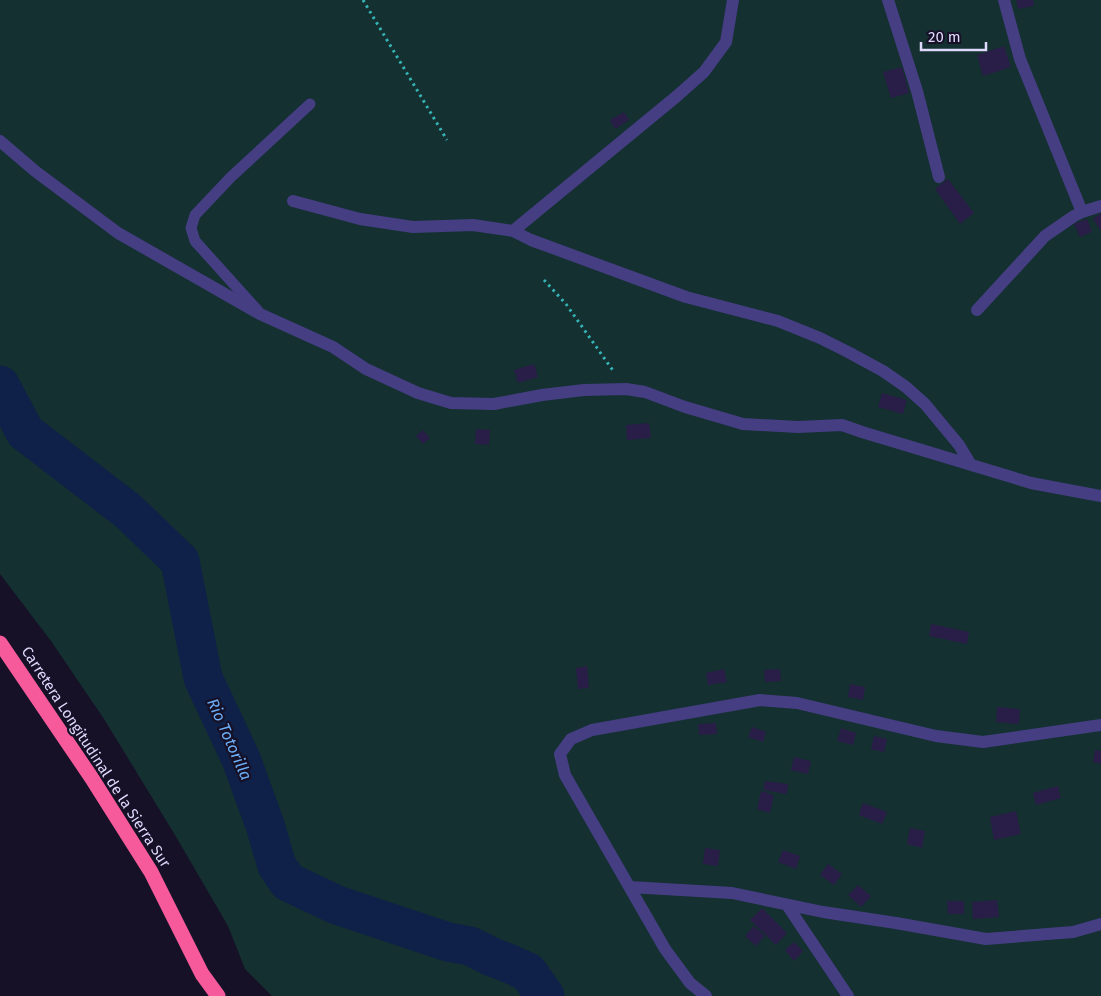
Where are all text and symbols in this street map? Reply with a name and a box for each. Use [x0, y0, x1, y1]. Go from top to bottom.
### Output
scale bar [921, 20, 986, 52]
text: 20 m [928, 28, 961, 46]
street label: Carretera Longitudinal de la Sierra Sur [18, 643, 174, 871]
water label: Rio Totorilla [203, 695, 256, 783]

